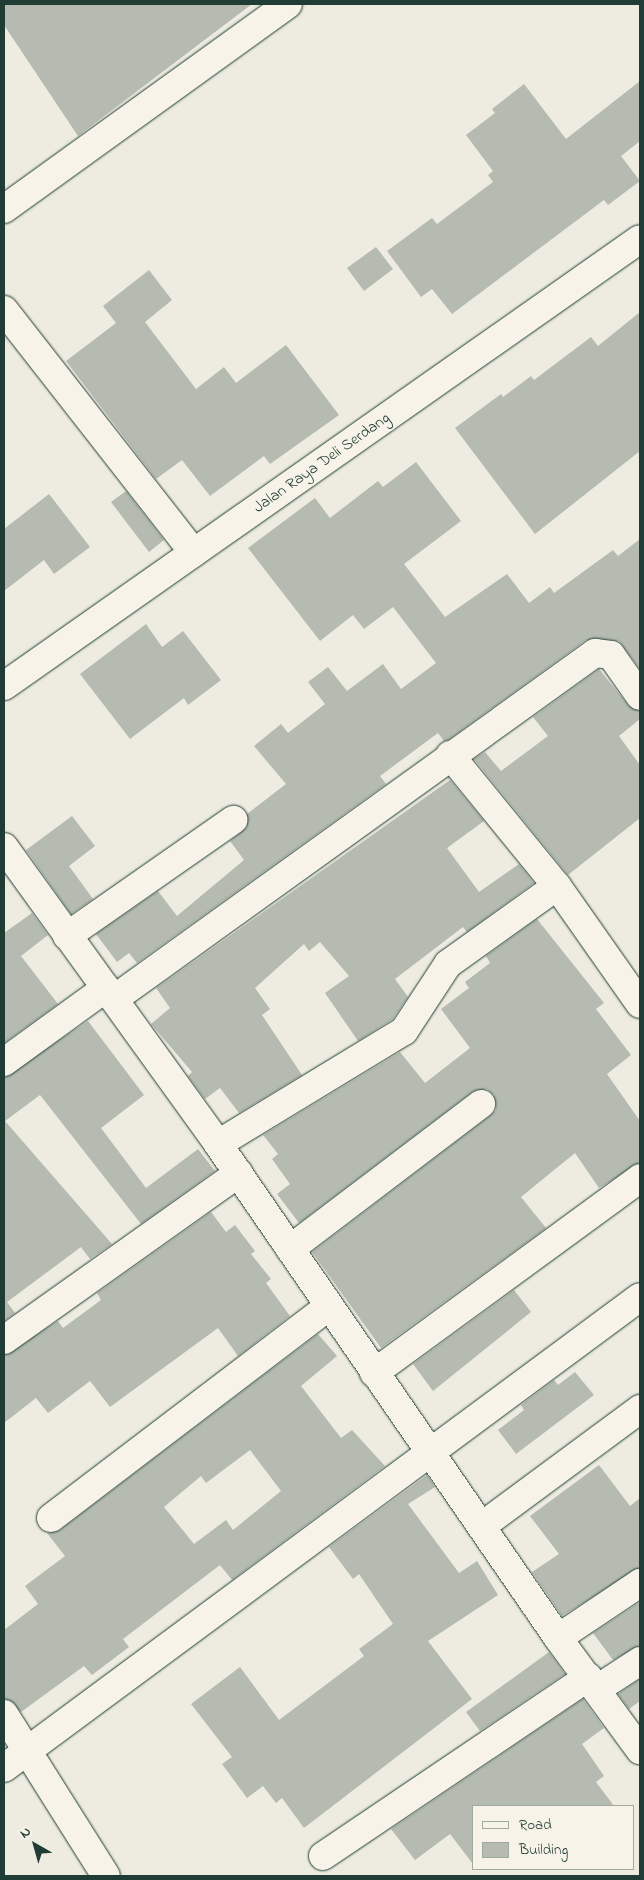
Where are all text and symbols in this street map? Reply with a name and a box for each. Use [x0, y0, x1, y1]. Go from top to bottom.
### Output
street label: Jalan Raya Deli Serdang [250, 409, 394, 517]
legend [472, 1805, 634, 1870]
text: Road [519, 1814, 552, 1836]
north arrow [10, 1820, 60, 1870]
text: N [15, 1822, 36, 1844]
text: Building [519, 1839, 568, 1861]

